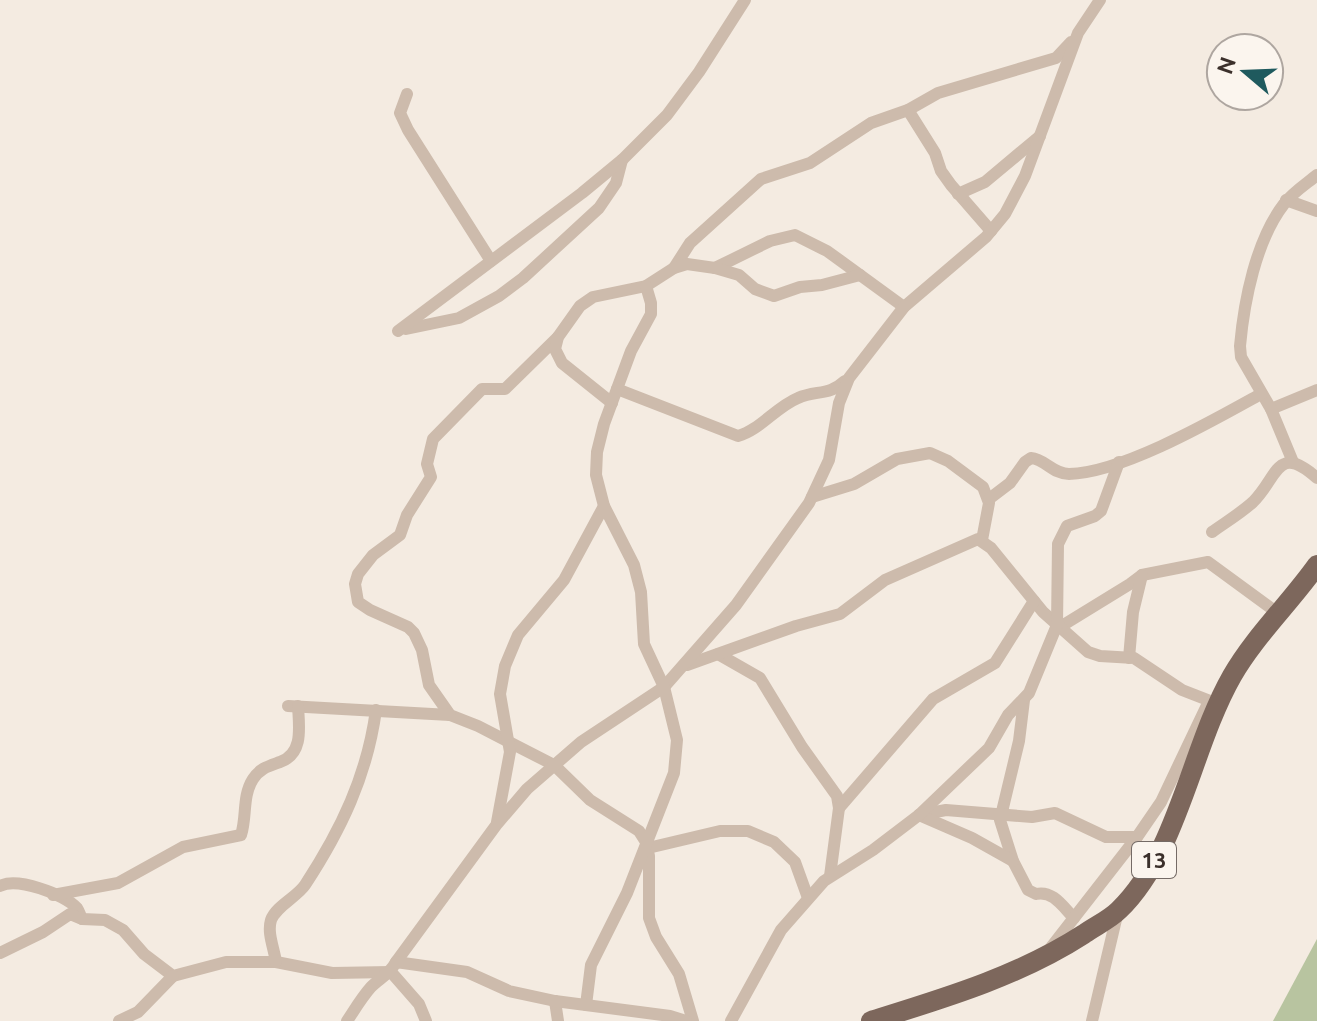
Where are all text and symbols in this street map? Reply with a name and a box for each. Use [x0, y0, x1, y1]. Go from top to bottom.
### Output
north arrow [1205, 32, 1285, 112]
text: N [1211, 53, 1240, 77]
road number: 13 [1132, 842, 1176, 878]

